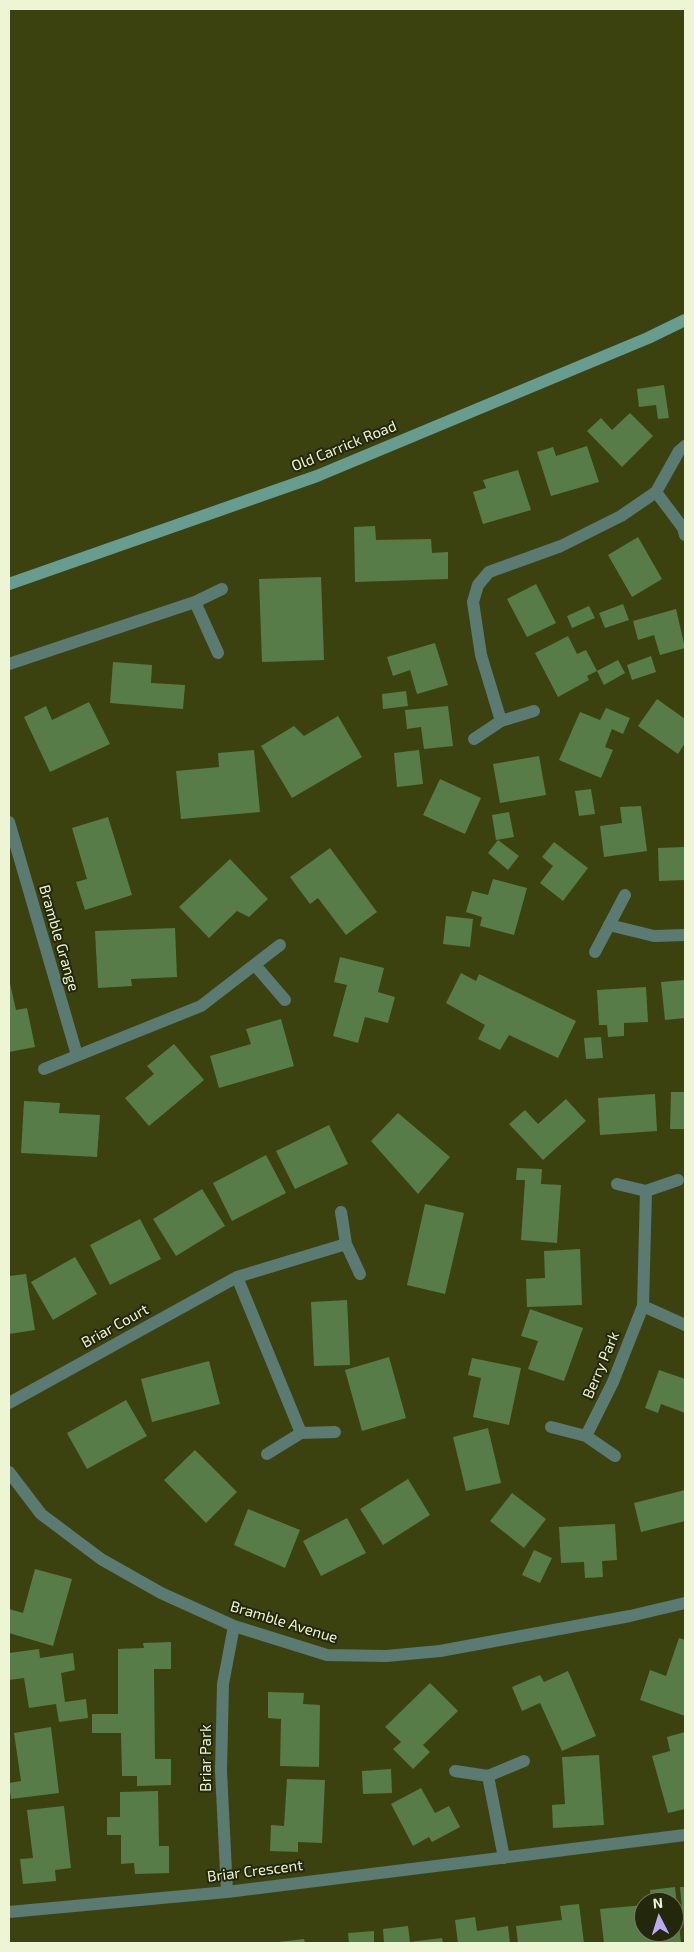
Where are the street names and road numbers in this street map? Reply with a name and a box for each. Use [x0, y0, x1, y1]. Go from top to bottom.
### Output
street label: Old Carrick Road [289, 417, 399, 475]
street label: Bramble Grange [35, 883, 83, 993]
street label: Briar Court [78, 1300, 152, 1352]
street label: Berry Park [579, 1329, 623, 1401]
street label: Bramble Avenue [228, 1597, 340, 1647]
street label: Briar Park [197, 1724, 215, 1792]
street label: Briar Crescent [206, 1856, 304, 1886]

